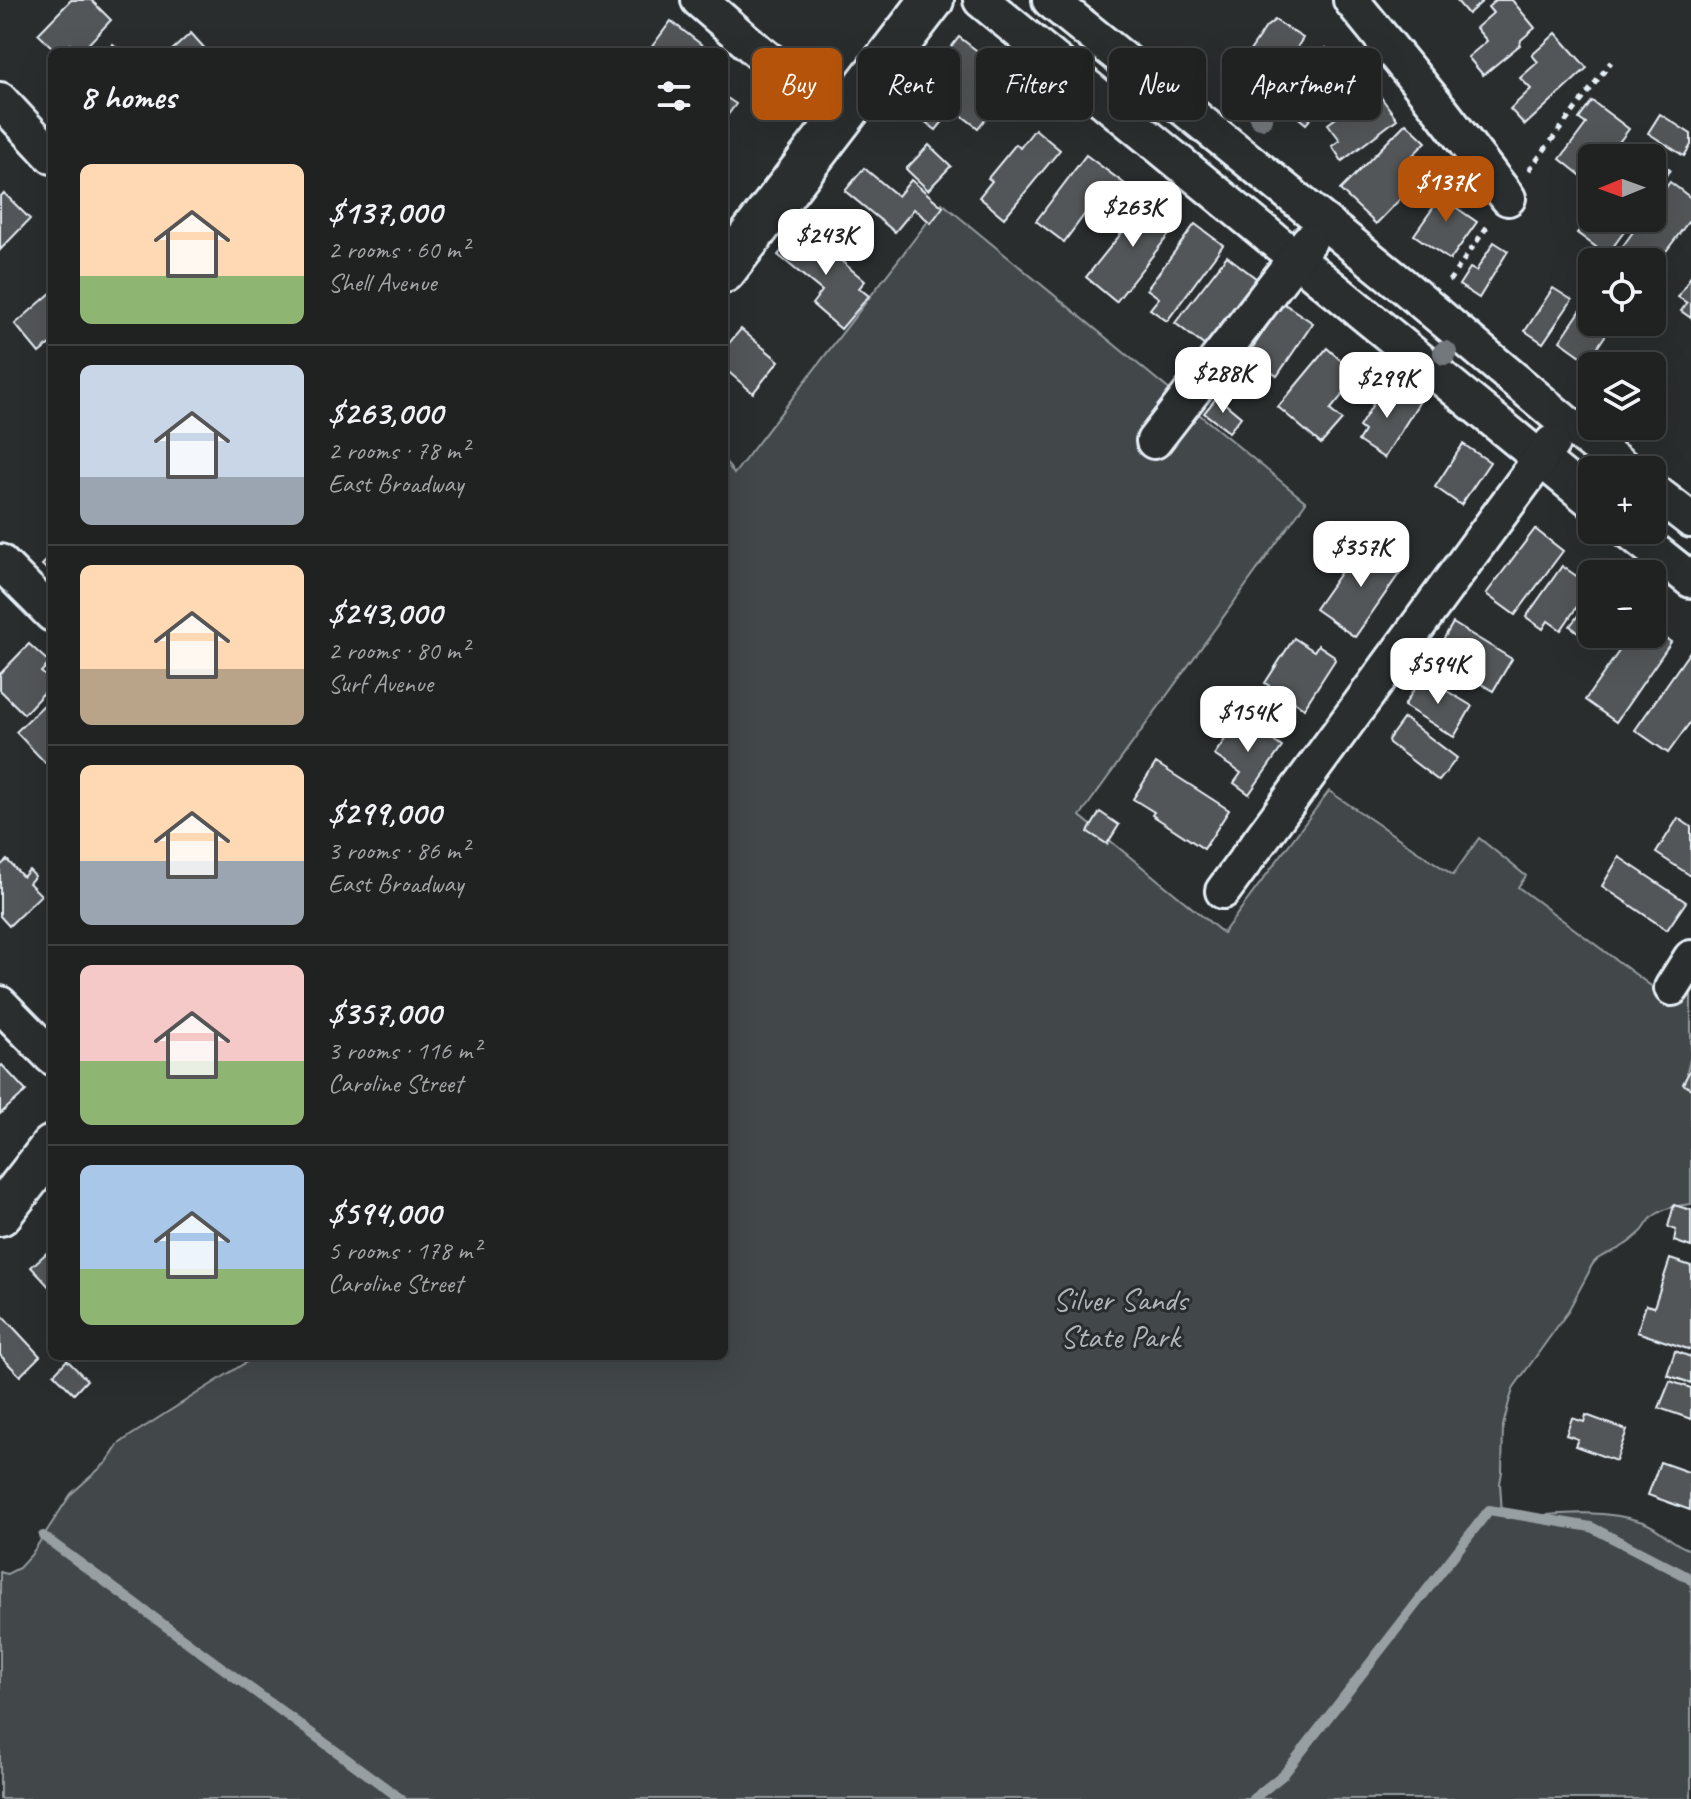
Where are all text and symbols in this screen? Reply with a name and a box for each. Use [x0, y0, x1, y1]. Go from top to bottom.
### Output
chip: Buy [752, 48, 842, 120]
chip: Rent [858, 48, 960, 120]
chip: Filters [976, 48, 1093, 120]
chip: New [1109, 48, 1206, 120]
chip: Apartment [1222, 48, 1381, 120]
icon: filters [652, 74, 696, 118]
text: 8 homes [80, 75, 176, 118]
north arrow [1578, 144, 1666, 232]
map controls [1578, 144, 1666, 648]
pin: $137K [1390, 156, 1502, 224]
text: $137K [1416, 165, 1476, 198]
pin: $263K [1077, 181, 1189, 249]
text: $137,000 [328, 190, 442, 233]
text: $263K [1103, 190, 1163, 223]
icon: home [144, 196, 240, 292]
pin: $243K [770, 209, 882, 277]
text: $243K [796, 218, 856, 251]
text: 2 rooms · 60 m² [328, 233, 469, 266]
button: locate [1578, 248, 1666, 336]
text: Shell Avenue [328, 266, 437, 299]
pin: $288K [1167, 347, 1279, 415]
pin: $299K [1331, 352, 1443, 420]
button: layers [1578, 352, 1666, 440]
text: $288K [1193, 356, 1253, 389]
text: $299K [1357, 361, 1417, 394]
text: $263,000 [328, 391, 443, 434]
icon: home [144, 397, 240, 493]
text: 2 rooms · 78 m² [328, 434, 469, 467]
button: + [1578, 456, 1666, 544]
text: East Broadway [328, 467, 464, 500]
pin: $357K [1305, 521, 1417, 589]
text: $357K [1331, 530, 1391, 563]
button: − [1578, 560, 1666, 648]
text: $243,000 [328, 591, 442, 634]
icon: home [144, 597, 240, 693]
text: 2 rooms · 80 m² [328, 634, 469, 667]
pin: $594K [1382, 638, 1494, 706]
text: $594K [1408, 647, 1468, 680]
text: Surf Avenue [328, 667, 433, 700]
pin: $154K [1192, 686, 1304, 754]
text: $154K [1218, 695, 1278, 728]
text: $299,000 [328, 791, 441, 834]
icon: home [144, 797, 240, 893]
text: 3 rooms · 86 m² [328, 834, 469, 867]
text: East Broadway [328, 867, 464, 900]
text: $357,000 [328, 991, 441, 1034]
icon: home [144, 997, 240, 1093]
text: 3 rooms · 116 m² [328, 1034, 480, 1067]
text: Caroline Street [328, 1067, 463, 1100]
text: $594,000 [328, 1191, 441, 1234]
icon: home [144, 1197, 240, 1293]
text: 5 rooms · 178 m² [328, 1234, 480, 1267]
text: Caroline Street [328, 1267, 463, 1300]
park label: Silver Sands State Park [1053, 1279, 1190, 1357]

